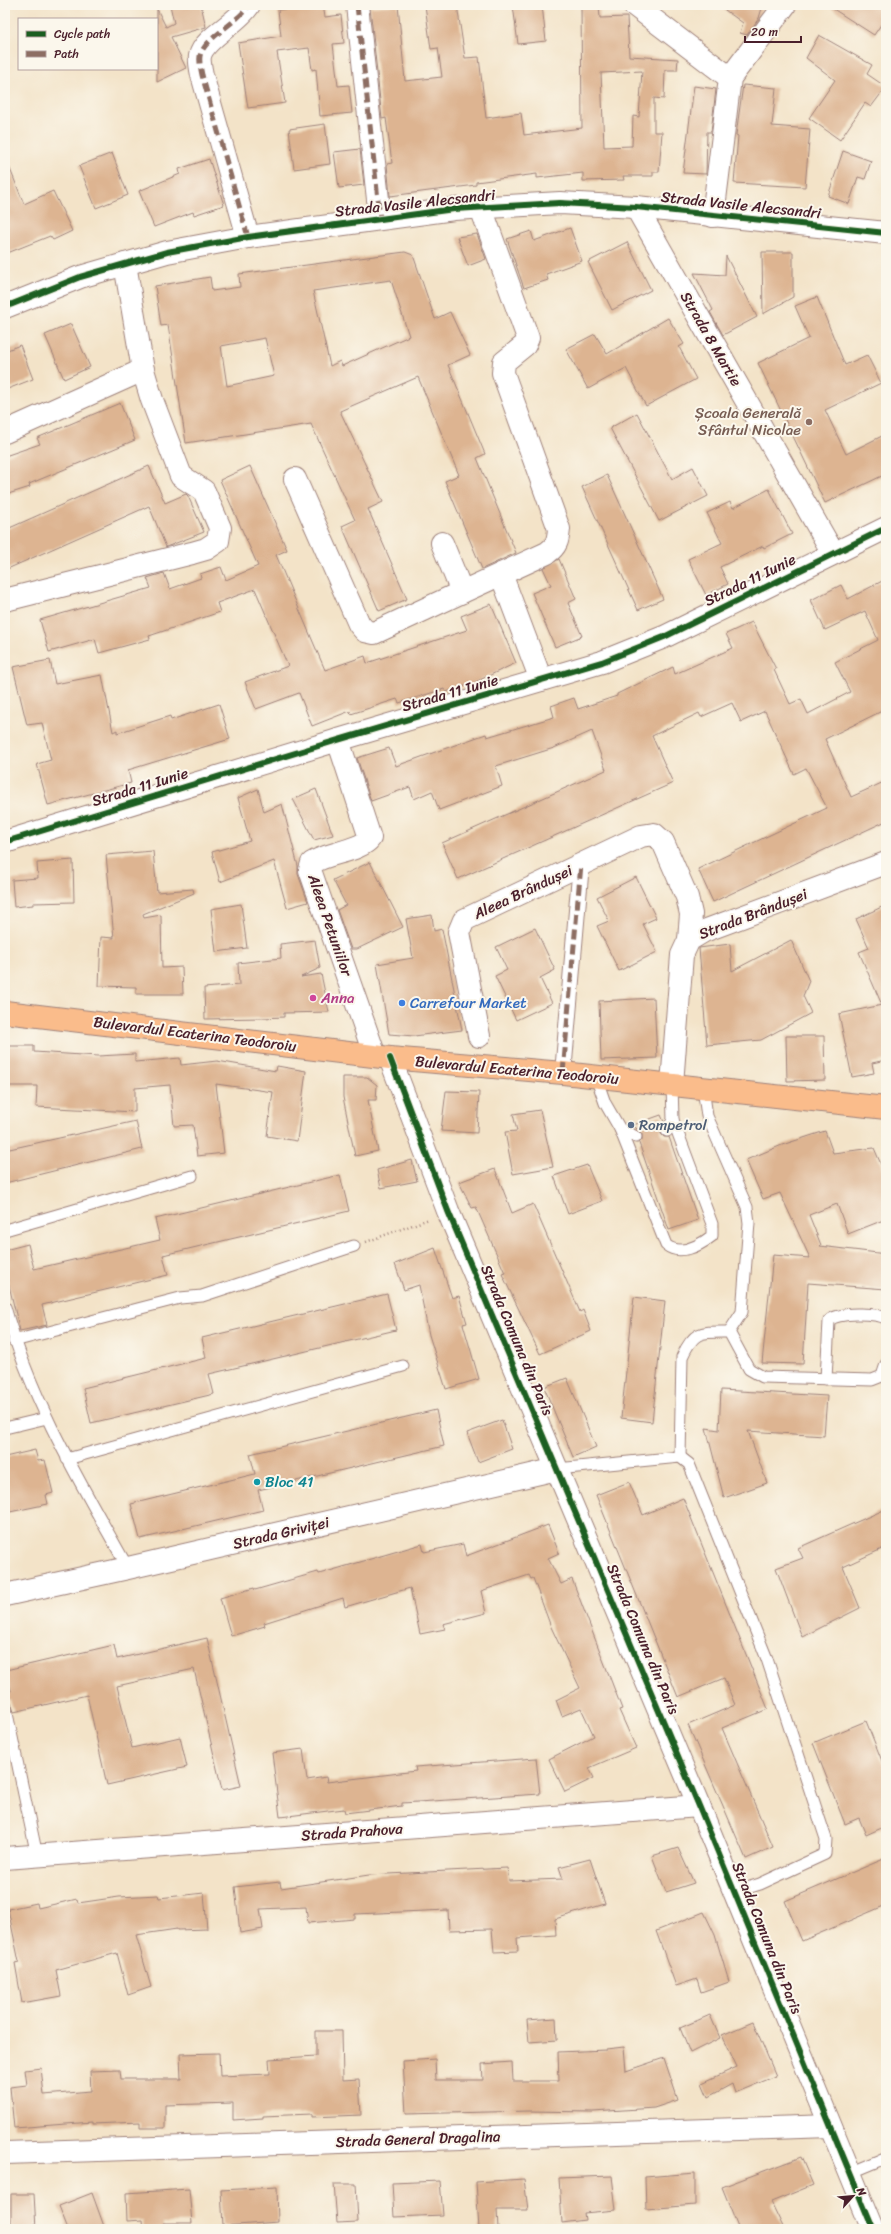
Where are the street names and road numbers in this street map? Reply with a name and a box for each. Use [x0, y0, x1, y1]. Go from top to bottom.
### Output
street label: Strada Vasile Alecsandri [334, 182, 497, 224]
street label: Strada Vasile Alecsandri [660, 184, 823, 226]
street label: Strada 8 Martie [673, 286, 749, 392]
street label: Strada 11 Iunie [700, 546, 801, 614]
street label: Strada 11 Iunie [399, 667, 502, 719]
street label: Strada 11 Iunie [89, 760, 192, 814]
street label: Aleea Brândușei [468, 857, 578, 927]
street label: Aleea Petuniilor [300, 869, 360, 981]
street label: Strada Brândușei [695, 881, 812, 947]
street label: Bulevardul Ecaterina Teodoroiu [92, 1009, 298, 1059]
street label: Bulevardul Ecaterina Teodoroiu [414, 1048, 620, 1092]
street label: Strada Comuna din Paris [473, 1260, 561, 1420]
street label: Strada Griviței [230, 1509, 333, 1557]
street label: Strada Comuna din Paris [599, 1559, 687, 1719]
street label: Strada Prahova [300, 1815, 404, 1849]
street label: Strada Comuna din Paris [725, 1858, 810, 2019]
street label: Strada General Dragalina [335, 2123, 501, 2155]

